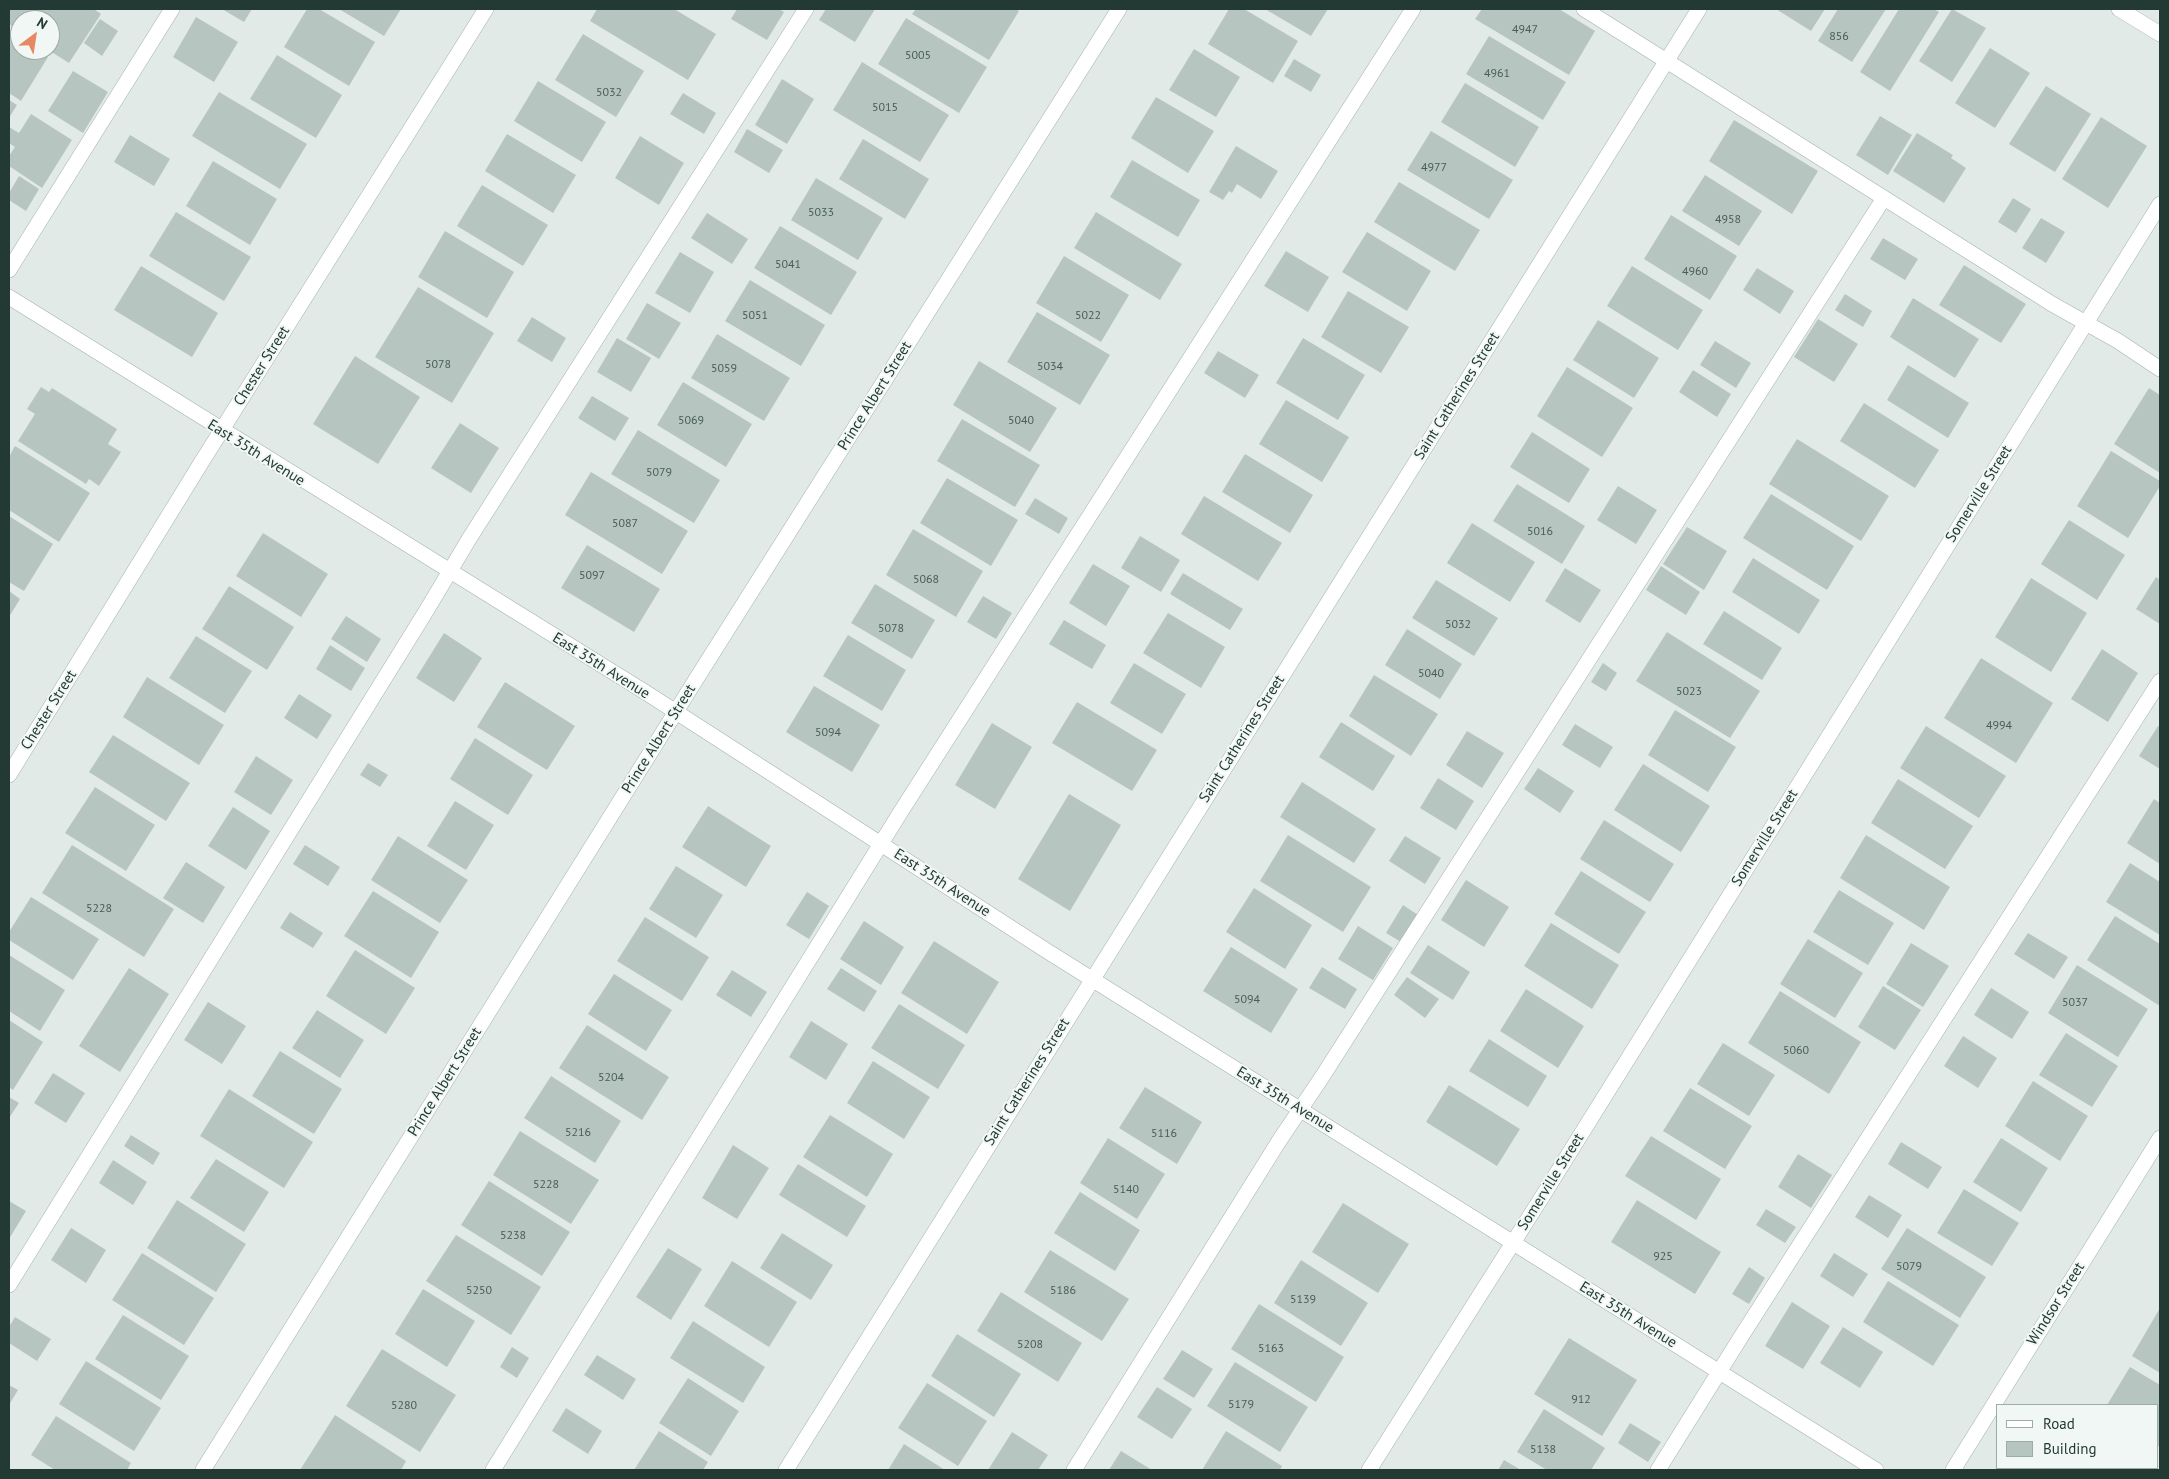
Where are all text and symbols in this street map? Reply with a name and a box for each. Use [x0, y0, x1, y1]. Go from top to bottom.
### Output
north arrow [10, 10, 60, 60]
text: N [34, 13, 51, 33]
house number: 4947 [1512, 23, 1538, 37]
house number: 856 [1829, 30, 1849, 44]
house number: 5005 [905, 49, 931, 63]
house number: 4961 [1484, 67, 1510, 81]
house number: 5032 [596, 86, 622, 100]
house number: 5015 [872, 101, 898, 115]
house number: 4977 [1421, 161, 1447, 175]
house number: 5033 [808, 206, 834, 220]
house number: 4958 [1715, 213, 1741, 227]
house number: 5041 [775, 258, 801, 272]
house number: 4960 [1682, 265, 1708, 279]
house number: 5051 [742, 309, 768, 323]
house number: 5022 [1075, 309, 1101, 323]
street label: Chester Street [230, 323, 294, 409]
street label: Saint Catherines Street [1410, 329, 1504, 463]
street label: Prince Albert Street [834, 338, 916, 454]
house number: 5078 [425, 358, 451, 372]
house number: 5034 [1037, 360, 1063, 374]
house number: 5059 [711, 362, 737, 376]
house number: 5069 [678, 414, 704, 428]
house number: 5040 [1008, 414, 1034, 428]
street label: East 35th Avenue [204, 416, 308, 490]
street label: Somerville Street [1942, 442, 2016, 546]
house number: 5079 [646, 466, 672, 480]
house number: 5087 [612, 517, 638, 531]
house number: 5016 [1527, 525, 1553, 539]
house number: 5097 [579, 569, 605, 583]
house number: 5068 [913, 573, 939, 587]
house number: 5032 [1445, 618, 1471, 632]
house number: 5078 [878, 622, 904, 636]
street label: East 35th Avenue [549, 629, 653, 703]
street label: Chester Street [17, 667, 81, 753]
house number: 5040 [1418, 667, 1444, 681]
street label: Saint Catherines Street [1195, 672, 1289, 806]
street label: Prince Albert Street [618, 681, 700, 797]
house number: 5023 [1676, 685, 1702, 699]
house number: 4994 [1986, 719, 2012, 733]
house number: 5094 [815, 726, 841, 740]
street label: Somerville Street [1728, 786, 1802, 890]
street label: East 35th Avenue [890, 845, 994, 921]
house number: 5228 [86, 902, 112, 916]
house number: 5094 [1234, 993, 1260, 1007]
house number: 5037 [2062, 996, 2088, 1010]
street label: Saint Catherines Street [980, 1015, 1074, 1149]
street label: Prince Albert Street [404, 1024, 486, 1140]
house number: 5060 [1783, 1044, 1809, 1058]
street label: East 35th Avenue [1233, 1063, 1337, 1137]
house number: 5204 [598, 1071, 624, 1085]
house number: 5216 [565, 1126, 591, 1140]
house number: 5116 [1151, 1127, 1177, 1141]
street label: Somerville Street [1514, 1130, 1588, 1234]
house number: 5228 [533, 1178, 559, 1192]
house number: 5140 [1113, 1183, 1139, 1197]
house number: 5238 [500, 1229, 526, 1243]
house number: 925 [1653, 1250, 1673, 1264]
street label: Windsor Street [2023, 1259, 2089, 1349]
house number: 5079 [1896, 1260, 1922, 1274]
street label: East 35th Avenue [1576, 1278, 1680, 1352]
house number: 5250 [466, 1284, 492, 1298]
house number: 5186 [1050, 1284, 1076, 1298]
house number: 5139 [1290, 1293, 1316, 1307]
house number: 5208 [1017, 1338, 1043, 1352]
house number: 5163 [1258, 1342, 1284, 1356]
house number: 912 [1571, 1393, 1591, 1407]
house number: 5179 [1228, 1398, 1254, 1412]
house number: 5280 [391, 1399, 417, 1413]
legend [1996, 1404, 2159, 1469]
text: Road [2043, 1414, 2075, 1433]
text: Building [2043, 1439, 2097, 1458]
house number: 5138 [1530, 1443, 1556, 1457]

